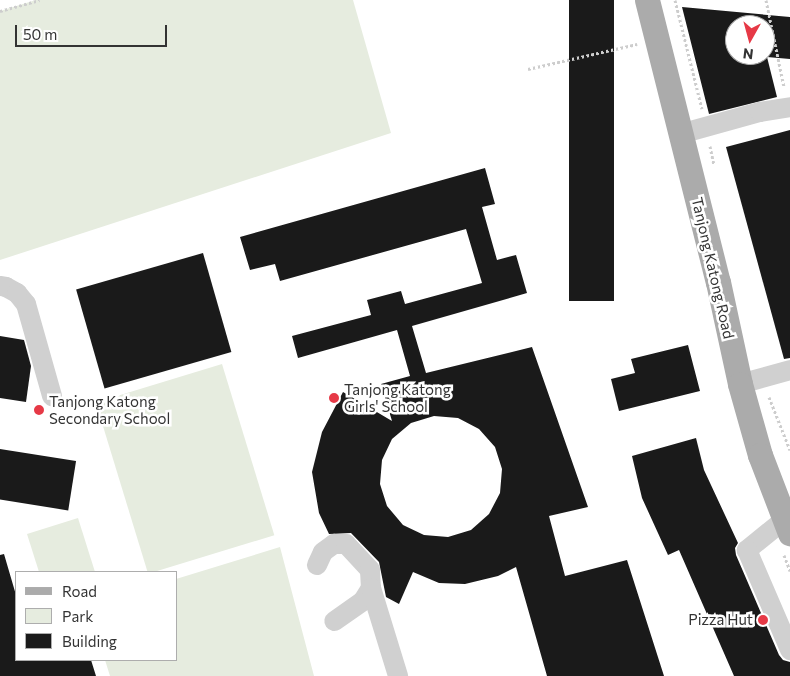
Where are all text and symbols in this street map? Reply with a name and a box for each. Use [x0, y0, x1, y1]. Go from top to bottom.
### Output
scale bar [18, 15, 170, 47]
north arrow [725, 15, 775, 65]
text: 50 m [23, 25, 57, 43]
text: N [742, 45, 754, 63]
street label: Tanjong Katong Road [688, 195, 738, 341]
place label: Tanjong Katong Girls' School [344, 380, 451, 415]
place label: Tanjong Katong Secondary School [49, 392, 170, 427]
marker: Tanjong Katong Girls' School [328, 392, 340, 404]
marker: Tanjong Katong Secondary School [33, 404, 45, 416]
legend [15, 571, 178, 661]
text: Road [62, 582, 97, 600]
text: Park [62, 607, 93, 625]
place label: Pizza Hut [688, 611, 753, 629]
marker: Pizza Hut [757, 614, 769, 626]
text: Building [62, 632, 117, 650]

